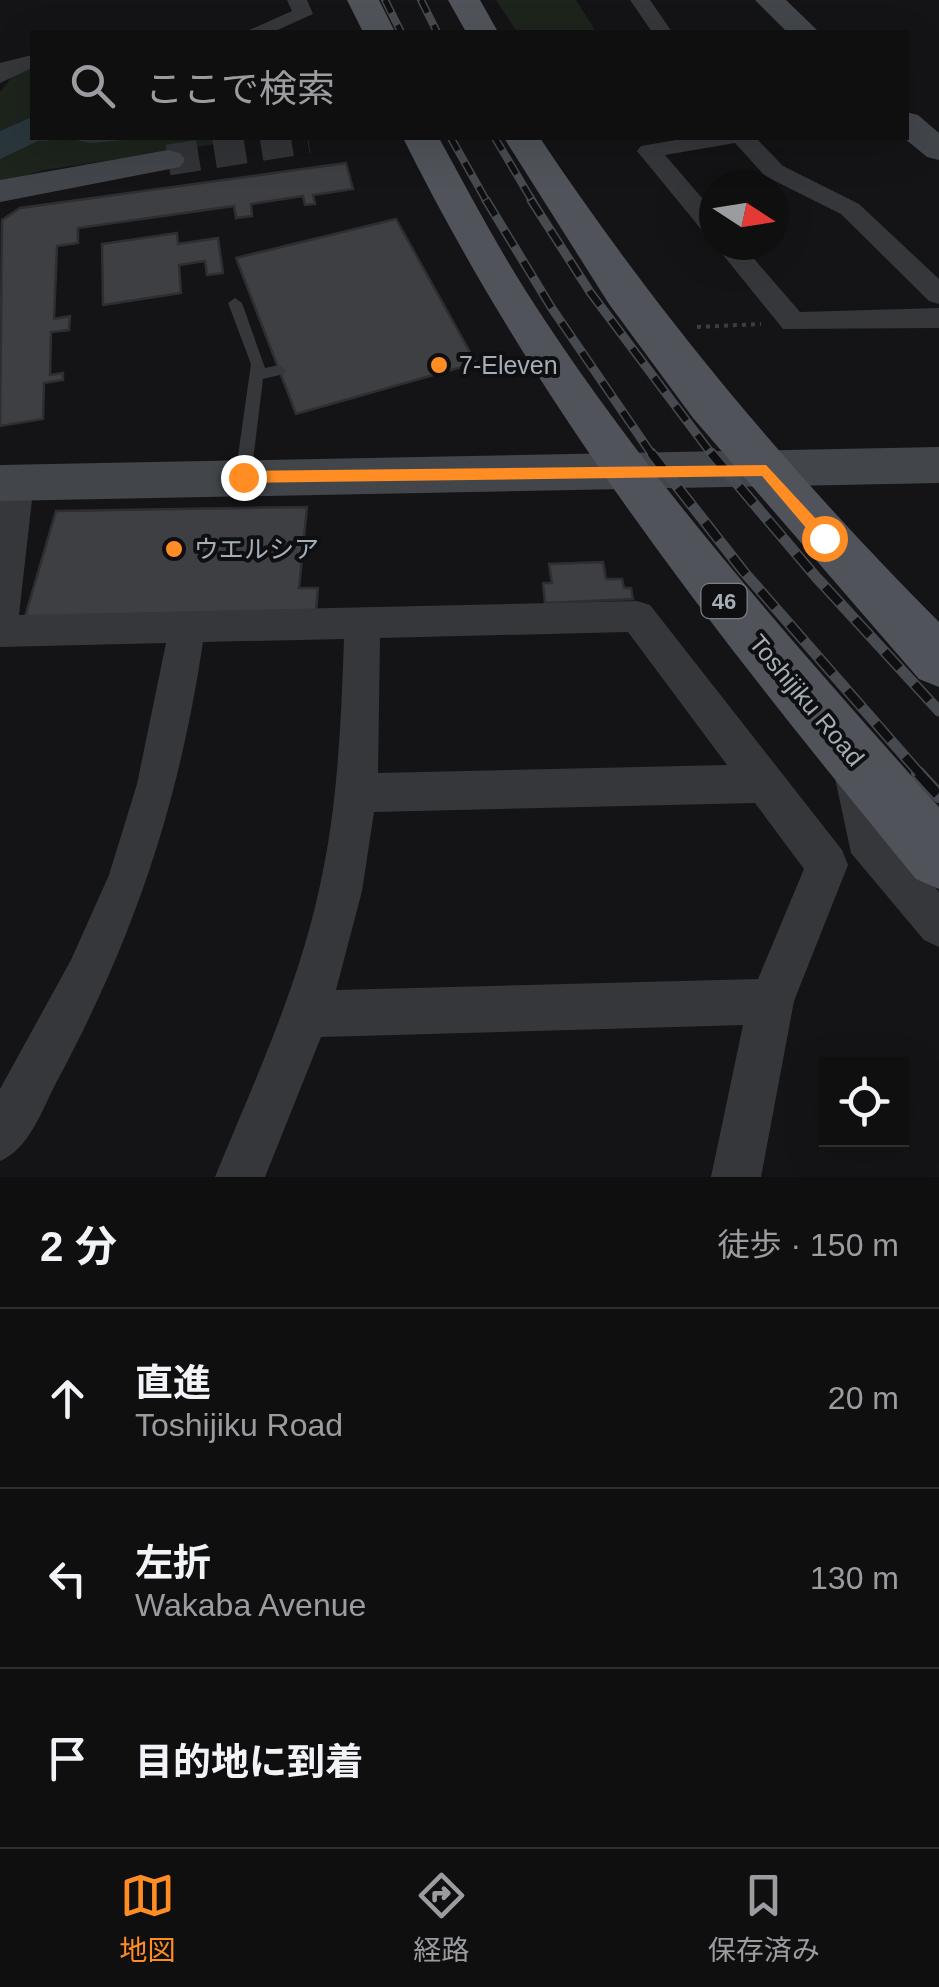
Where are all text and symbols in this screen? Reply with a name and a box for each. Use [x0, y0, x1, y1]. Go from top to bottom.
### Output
search box [30, 30, 909, 140]
icon: search [65, 58, 120, 113]
text: ここで検索 [145, 68, 335, 110]
north arrow [699, 170, 789, 260]
place label: 7-Eleven [459, 351, 558, 379]
marker: 7-Eleven [428, 354, 450, 376]
route end [221, 455, 267, 501]
route start [802, 516, 848, 562]
place label: ウエルシア [194, 535, 319, 563]
marker: ウエルシア [163, 538, 185, 560]
road number: 46 [702, 584, 746, 618]
street label: Toshijiku Road [744, 629, 870, 771]
map controls [819, 1057, 909, 1147]
button: locate [819, 1057, 909, 1147]
text: 2 分 [40, 1223, 117, 1270]
text: 徒歩 · 150 m [718, 1227, 899, 1263]
text: 直進 [135, 1362, 211, 1404]
icon: ahead [40, 1371, 95, 1426]
text: 20 m [828, 1380, 899, 1416]
text: Toshijiku Road [135, 1407, 343, 1443]
text: 左折 [135, 1542, 211, 1584]
icon: left [40, 1551, 95, 1606]
text: 130 m [810, 1560, 899, 1596]
text: Wakaba Avenue [135, 1587, 366, 1623]
icon: arrive [40, 1731, 95, 1786]
text: 目的地に到着 [135, 1741, 363, 1783]
tab: 地図 [119, 1868, 175, 1968]
tab: 経路 [413, 1868, 470, 1968]
tab: 保存済み [708, 1868, 820, 1968]

